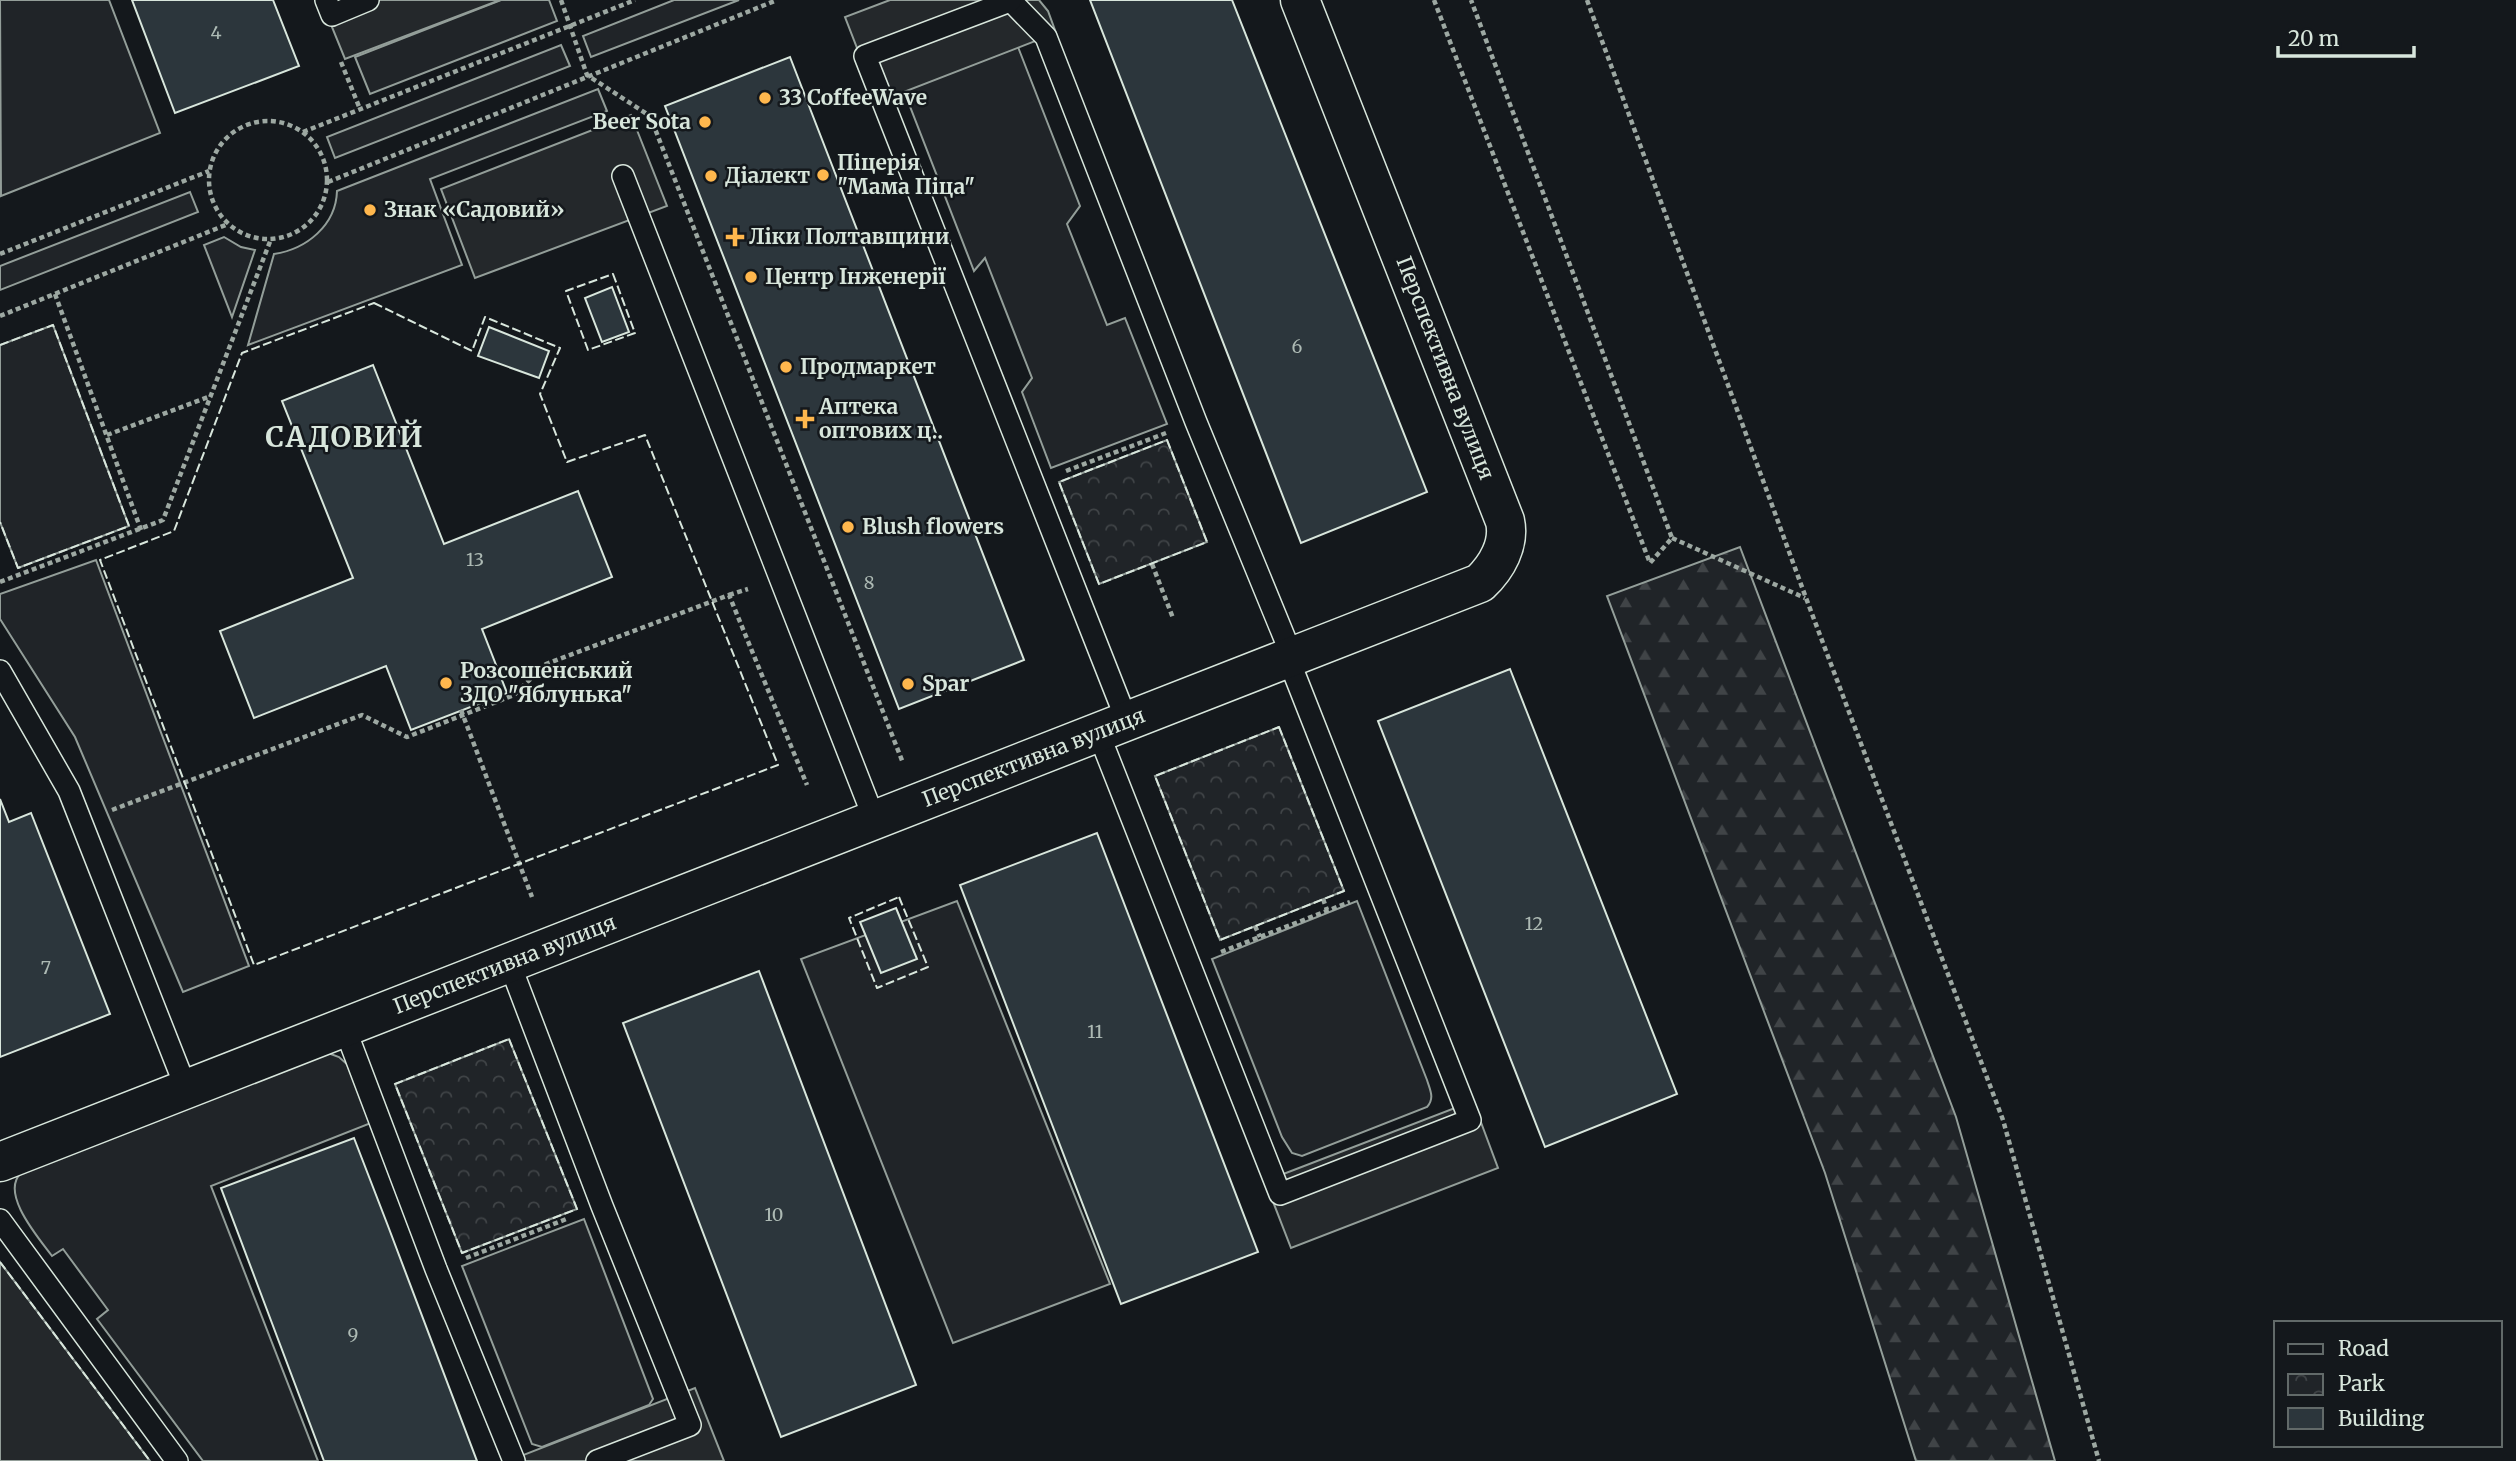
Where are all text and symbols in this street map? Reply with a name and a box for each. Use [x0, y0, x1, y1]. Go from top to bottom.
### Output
scale bar [2278, 14, 2414, 58]
house number: 4 [210, 21, 222, 44]
text: 20 m [2288, 25, 2340, 52]
place label: 33 CoffeeWave [779, 84, 927, 111]
marker: 33 CoffeeWave [757, 90, 773, 106]
place label: Beer Sota [592, 108, 691, 135]
marker: Beer Sota [697, 114, 713, 130]
place label: Піцерія "Мама Піца" [837, 149, 975, 200]
place label: Діалект [725, 162, 810, 189]
marker: Піцерія "Мама Піца" [815, 167, 831, 183]
marker: Діалект [703, 168, 719, 184]
place label: Знак «Садовий» [384, 196, 565, 223]
marker: Знак «Садовий» [362, 202, 378, 218]
place label: Ліки Полтавщини [749, 223, 950, 250]
marker: Ліки Полтавщини [727, 229, 743, 245]
street label: Перспективна вулиця [1390, 252, 1501, 483]
place label: Центр Інженерії [765, 263, 947, 290]
marker: Центр Інженерії [743, 269, 759, 285]
house number: 6 [1292, 335, 1303, 358]
place label: Продмаркет [800, 353, 936, 380]
marker: Продмаркет [778, 359, 794, 375]
place label: Аптека оптових ц‥ [818, 393, 943, 444]
marker: Аптека оптових ц‥ [797, 411, 813, 427]
district label: САДОВИЙ [265, 419, 425, 455]
place label: Blush flowers [862, 513, 1004, 540]
marker: Blush flowers [840, 519, 856, 535]
house number: 13 [466, 548, 484, 571]
house number: 8 [864, 571, 874, 594]
place label: Розсошенський ЗДО "Яблунька" [460, 657, 633, 708]
place label: Spar [922, 670, 970, 697]
marker: Розсошенський ЗДО "Яблунька" [438, 675, 454, 691]
marker: Spar [900, 676, 916, 692]
street label: Перспективна вулиця [918, 701, 1149, 813]
street label: Перспективна вулиця [389, 908, 620, 1020]
house number: 12 [1525, 912, 1543, 935]
house number: 7 [41, 956, 51, 979]
house number: 11 [1087, 1020, 1103, 1043]
house number: 10 [765, 1203, 783, 1226]
legend [2274, 1321, 2502, 1447]
house number: 9 [348, 1323, 358, 1346]
text: Road [2338, 1335, 2389, 1362]
text: Park [2338, 1370, 2385, 1397]
text: Building [2338, 1405, 2425, 1432]

